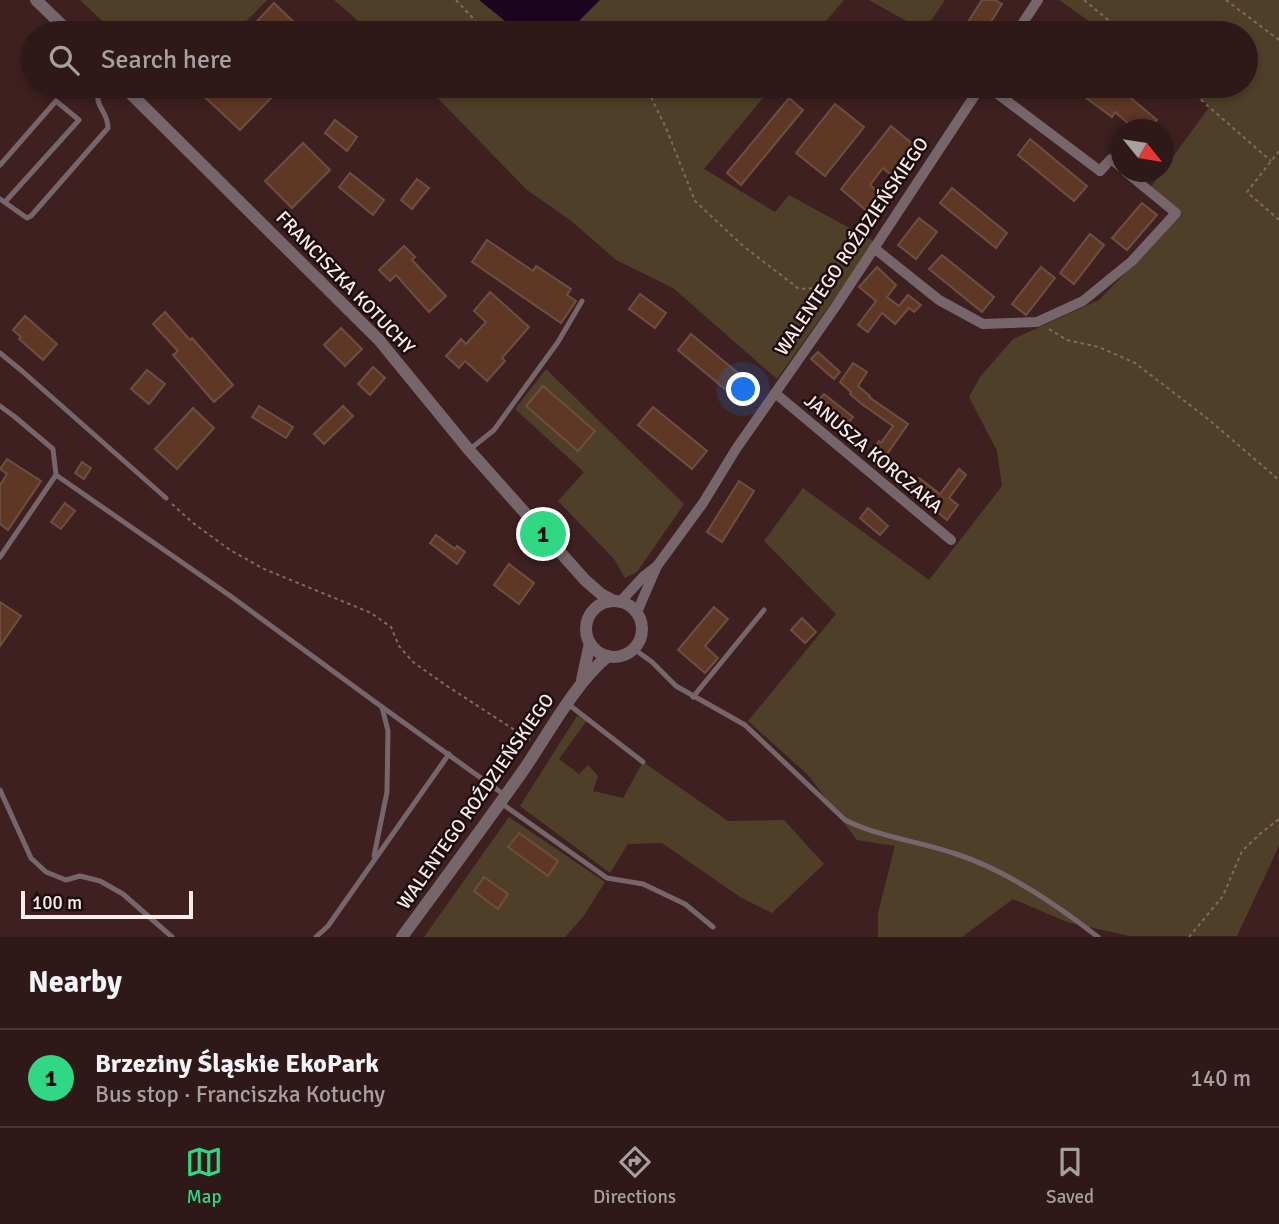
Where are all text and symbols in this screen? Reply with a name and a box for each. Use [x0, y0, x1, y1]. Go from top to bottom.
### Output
search box [21, 21, 1258, 98]
icon: search [45, 41, 83, 79]
text: Search here [101, 44, 232, 76]
north arrow [1111, 119, 1174, 182]
street label: WALENTEGO ROŹDZIEŃSKIEGO [770, 133, 934, 360]
street label: FRANCISZKA KOTUCHY [271, 206, 420, 360]
your location [726, 372, 760, 406]
street label: JANUSZA KORCZAKA [799, 389, 948, 519]
pin: 1 [520, 508, 566, 560]
street label: WALENTEGO ROŹDZIEŃSKIEGO [392, 689, 560, 914]
scale bar [21, 888, 192, 920]
text: 100 m [32, 891, 82, 915]
text: Nearby [28, 964, 122, 1001]
text: Brzeziny Śląskie EkoPark [95, 1048, 379, 1080]
text: 1 [45, 1064, 57, 1093]
text: 140 m [1190, 1064, 1251, 1093]
text: Bus stop · Franciszka Kotuchy [95, 1080, 385, 1109]
tab: Map [185, 1143, 223, 1209]
tab: Directions [593, 1143, 676, 1209]
tab: Saved [1046, 1143, 1094, 1209]

